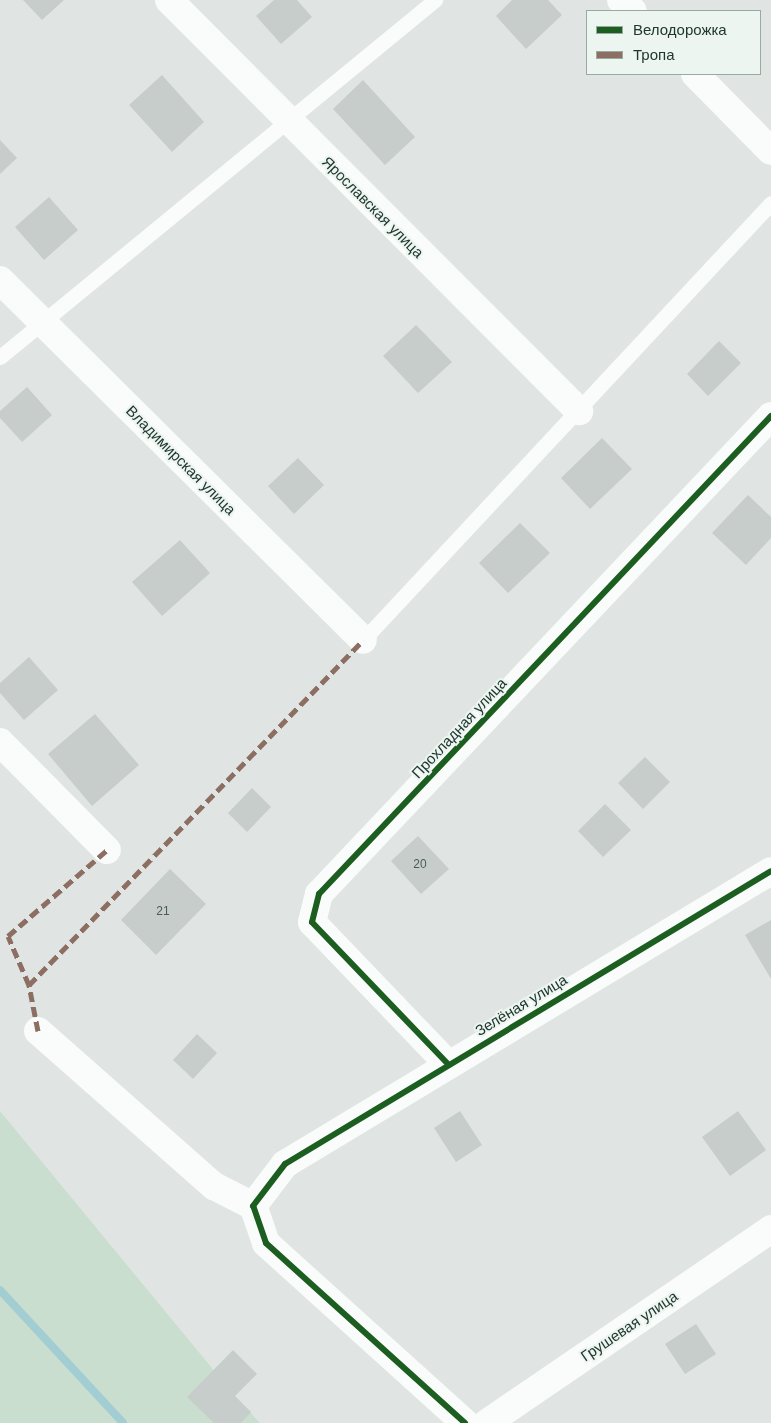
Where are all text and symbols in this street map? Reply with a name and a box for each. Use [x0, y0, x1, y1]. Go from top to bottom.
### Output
legend [586, 10, 761, 75]
text: Велодорожка [633, 21, 727, 38]
text: Тропа [633, 46, 674, 63]
street label: Ярославская улица [318, 152, 428, 262]
street label: Владимирская улица [122, 401, 240, 519]
street label: Прохладная улица [408, 674, 510, 782]
house number: 20 [413, 858, 427, 872]
house number: 21 [156, 905, 170, 919]
street label: Зелёная улица [472, 970, 570, 1040]
street label: Грушевая улица [577, 1287, 681, 1365]

